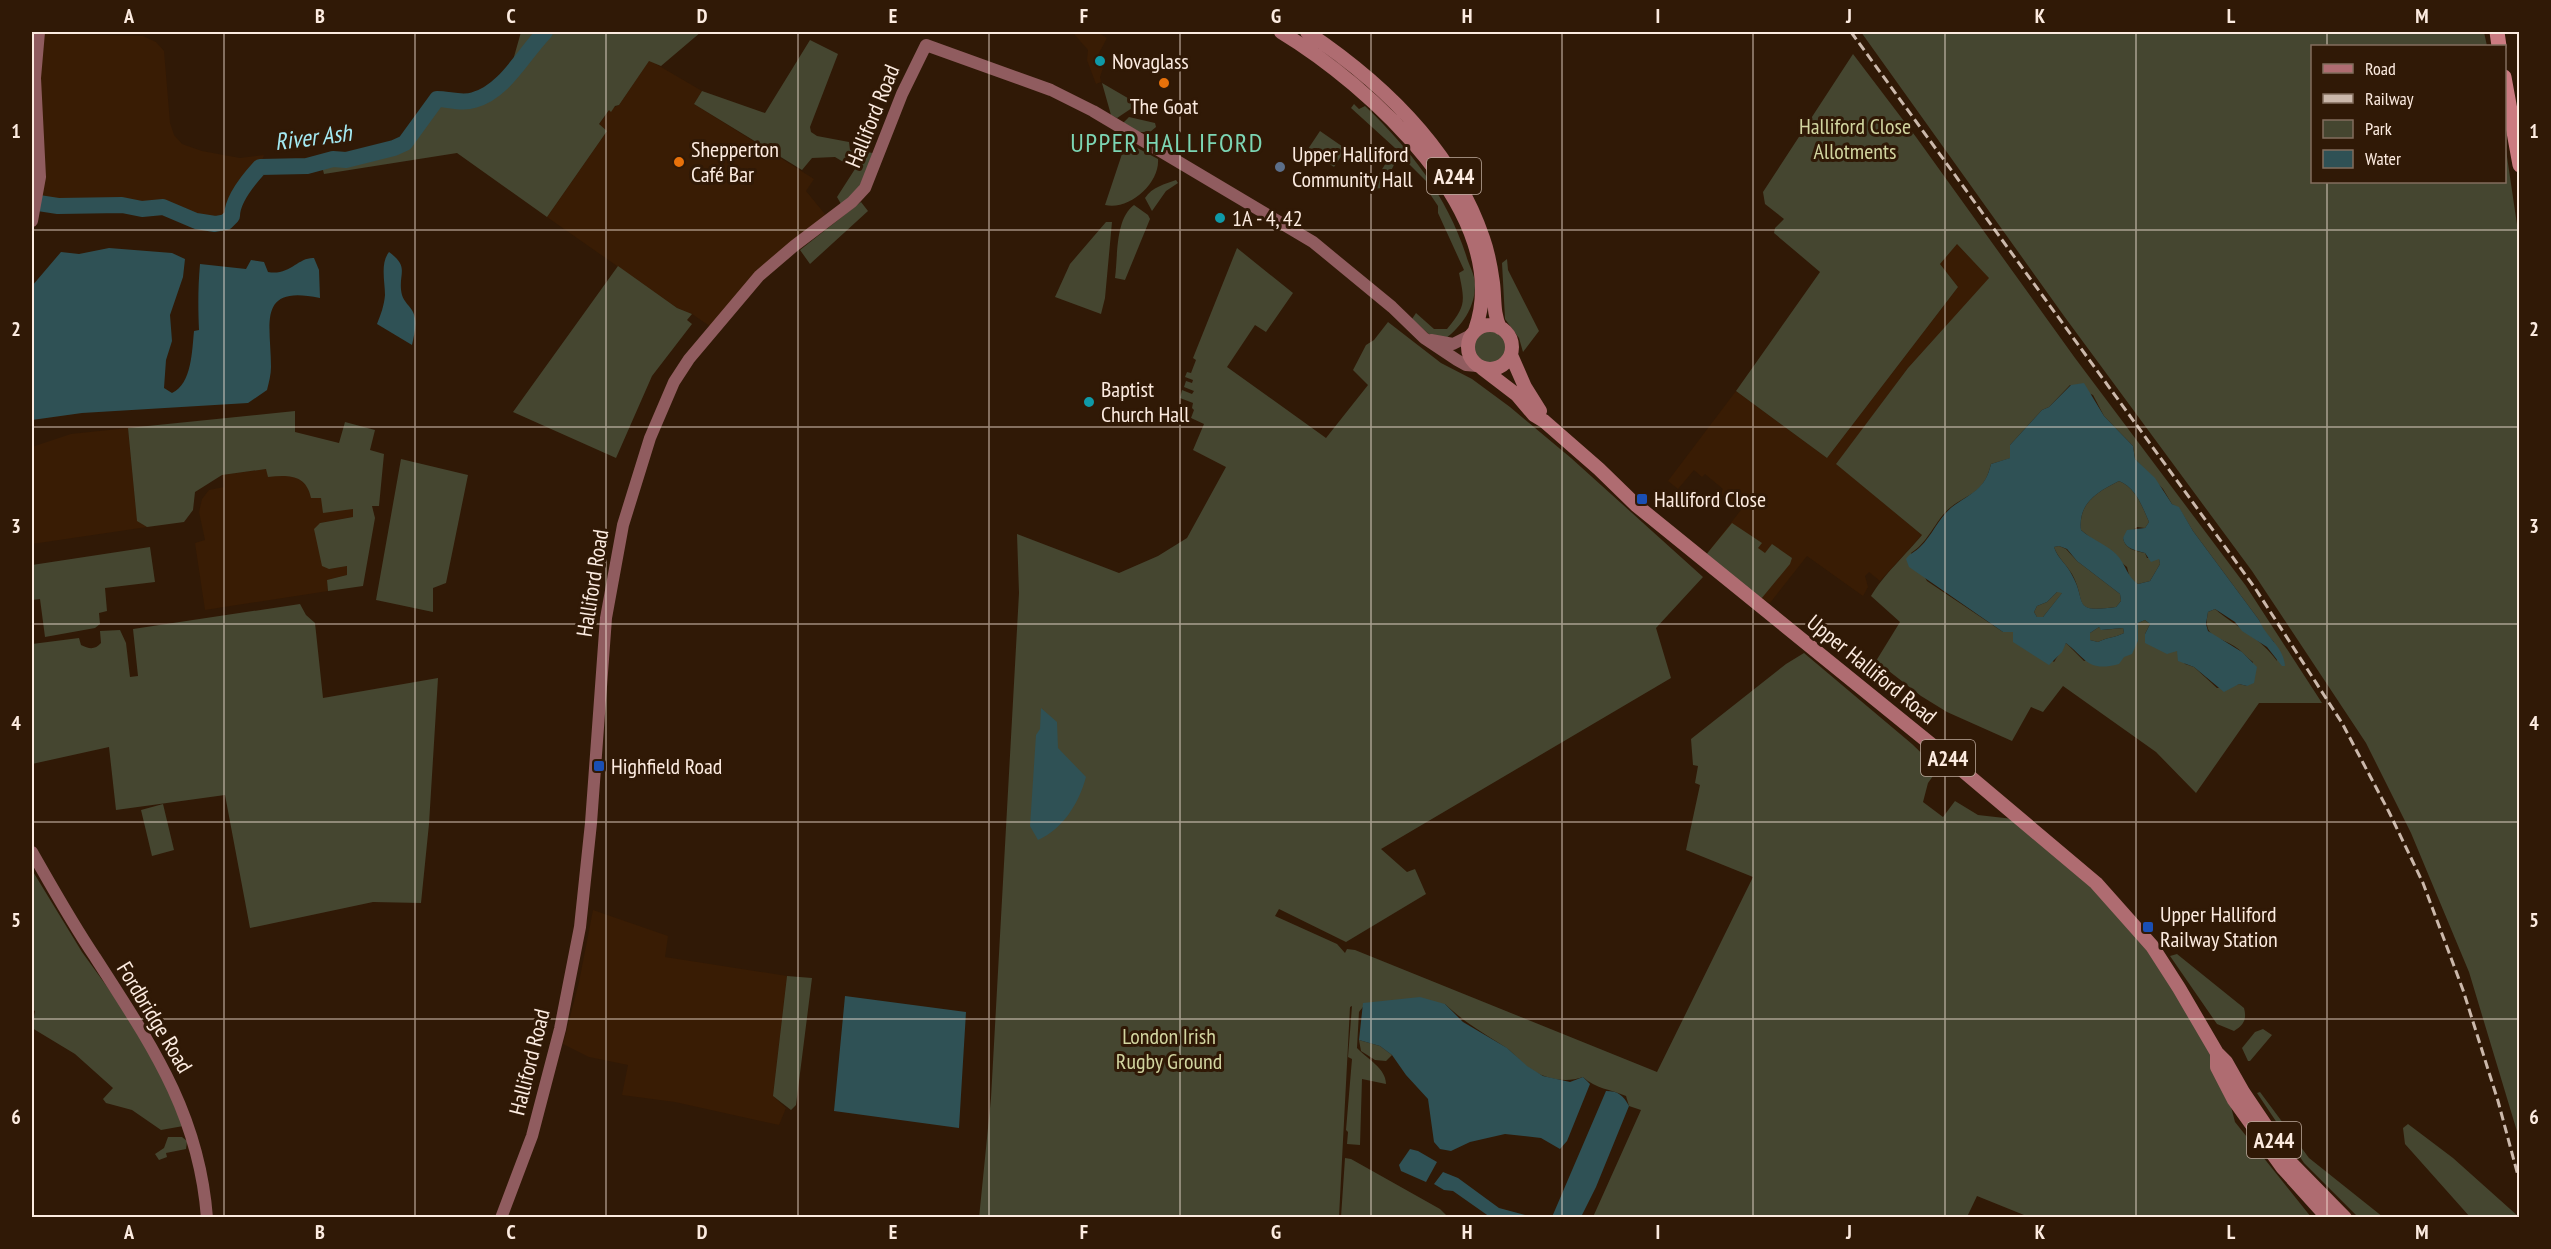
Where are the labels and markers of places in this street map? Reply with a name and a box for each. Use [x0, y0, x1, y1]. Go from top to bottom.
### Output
place label: Novaglass [1112, 47, 1189, 75]
marker: Novaglass [1093, 54, 1107, 68]
marker: The Goat [1157, 76, 1171, 90]
place label: The Goat [1130, 92, 1198, 120]
place label: Shepperton Café Bar [691, 135, 779, 188]
place label: Upper Halliford Community Hall [1292, 140, 1414, 193]
marker: Shepperton Café Bar [672, 155, 686, 169]
marker: Upper Halliford Community Hall [1273, 160, 1287, 174]
place label: 1A - 4, 42 [1232, 204, 1303, 232]
marker: 1A - 4, 42 [1213, 211, 1227, 225]
place label: Baptist Church Hall [1101, 375, 1190, 428]
marker: Baptist Church Hall [1082, 395, 1096, 409]
place label: Halliford Close [1654, 485, 1766, 513]
marker: Halliford Close [1635, 492, 1649, 506]
place label: Highfield Road [611, 752, 722, 780]
marker: Highfield Road [592, 759, 606, 773]
place label: Upper Halliford Railway Station [2160, 900, 2278, 953]
marker: Upper Halliford Railway Station [2141, 920, 2155, 934]

